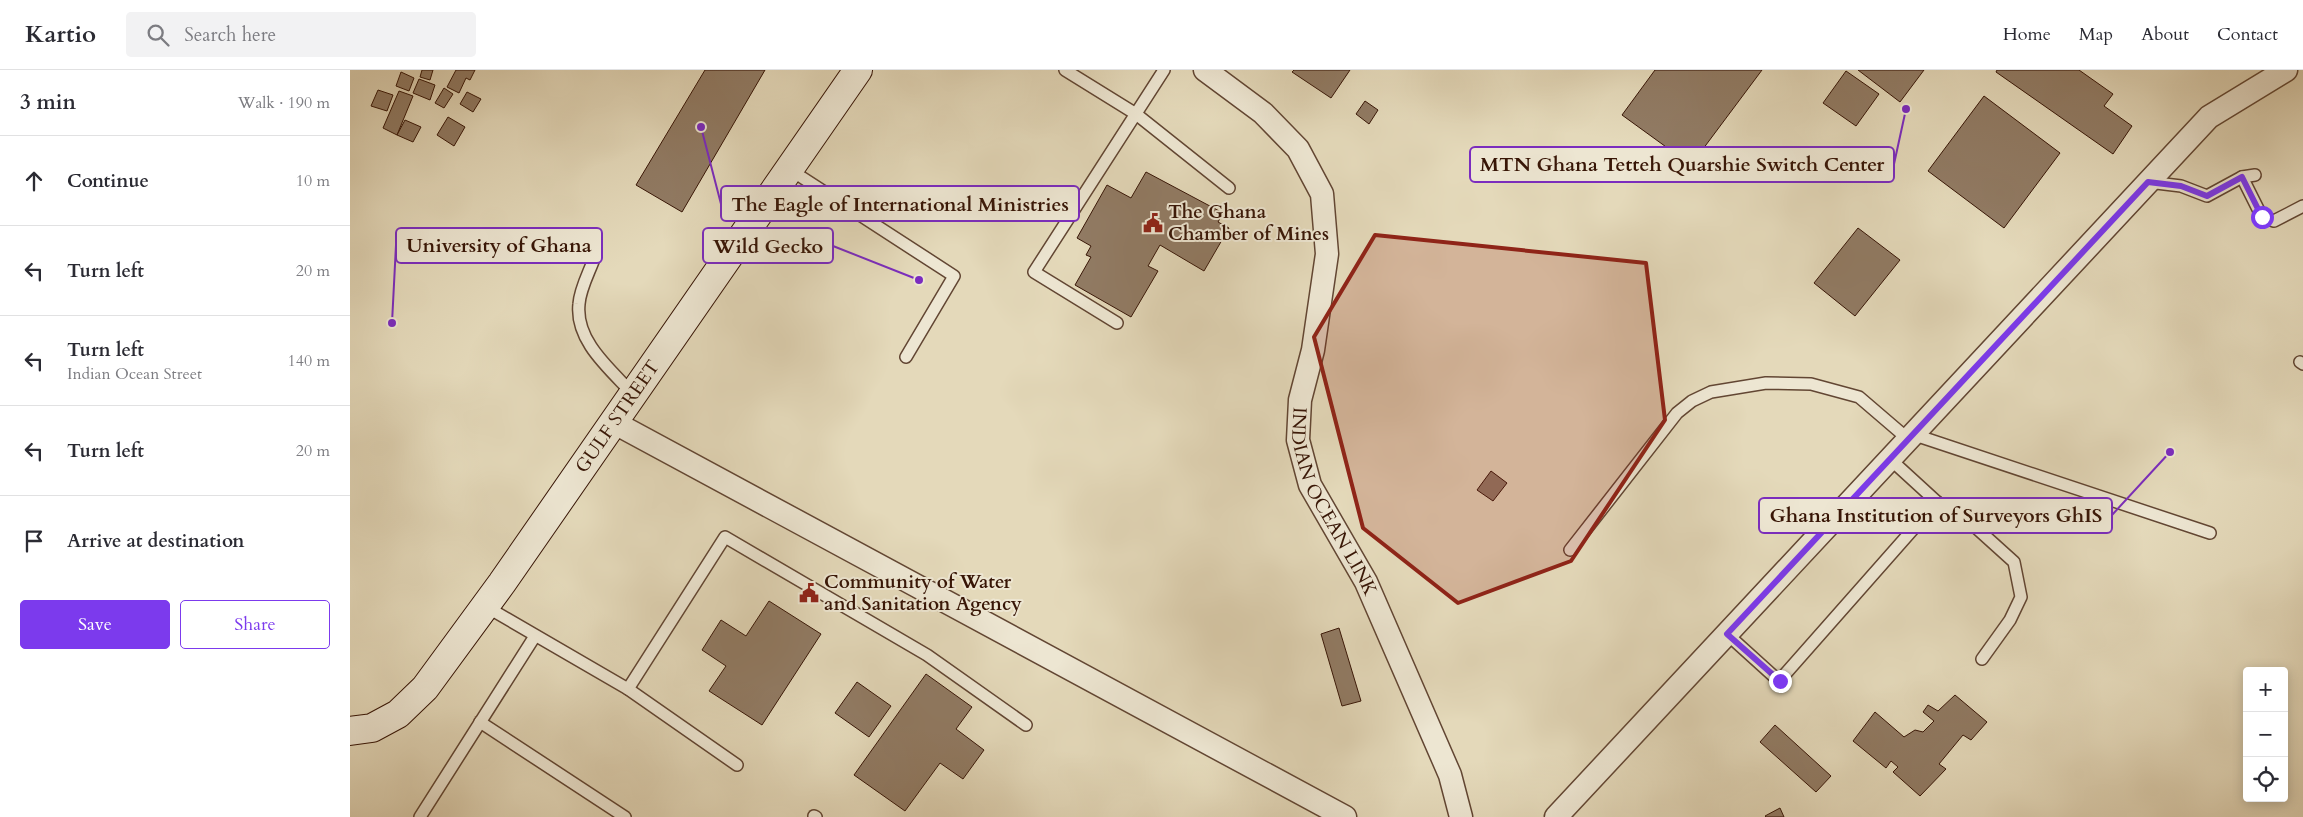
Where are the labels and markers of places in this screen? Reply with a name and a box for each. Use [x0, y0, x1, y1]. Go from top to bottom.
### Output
callout: MTN Ghana Tetteh Quarshie Switch Center [1470, 147, 1894, 182]
callout: The Eagle of International Ministries [721, 186, 1079, 221]
place label: The Ghana Chamber of Mines [1168, 199, 1329, 247]
public building icon: The Ghana Chamber of Mines [1142, 212, 1164, 234]
callout: University of Ghana [396, 228, 602, 263]
callout: Wild Gecko [703, 228, 833, 263]
callout: Ghana Institution of Surveyors GhIS [1759, 498, 2112, 533]
place label: Community of Water and Sanitation Agency [824, 569, 1022, 617]
public building icon: Community of Water and Sanitation Agency [798, 582, 820, 604]

